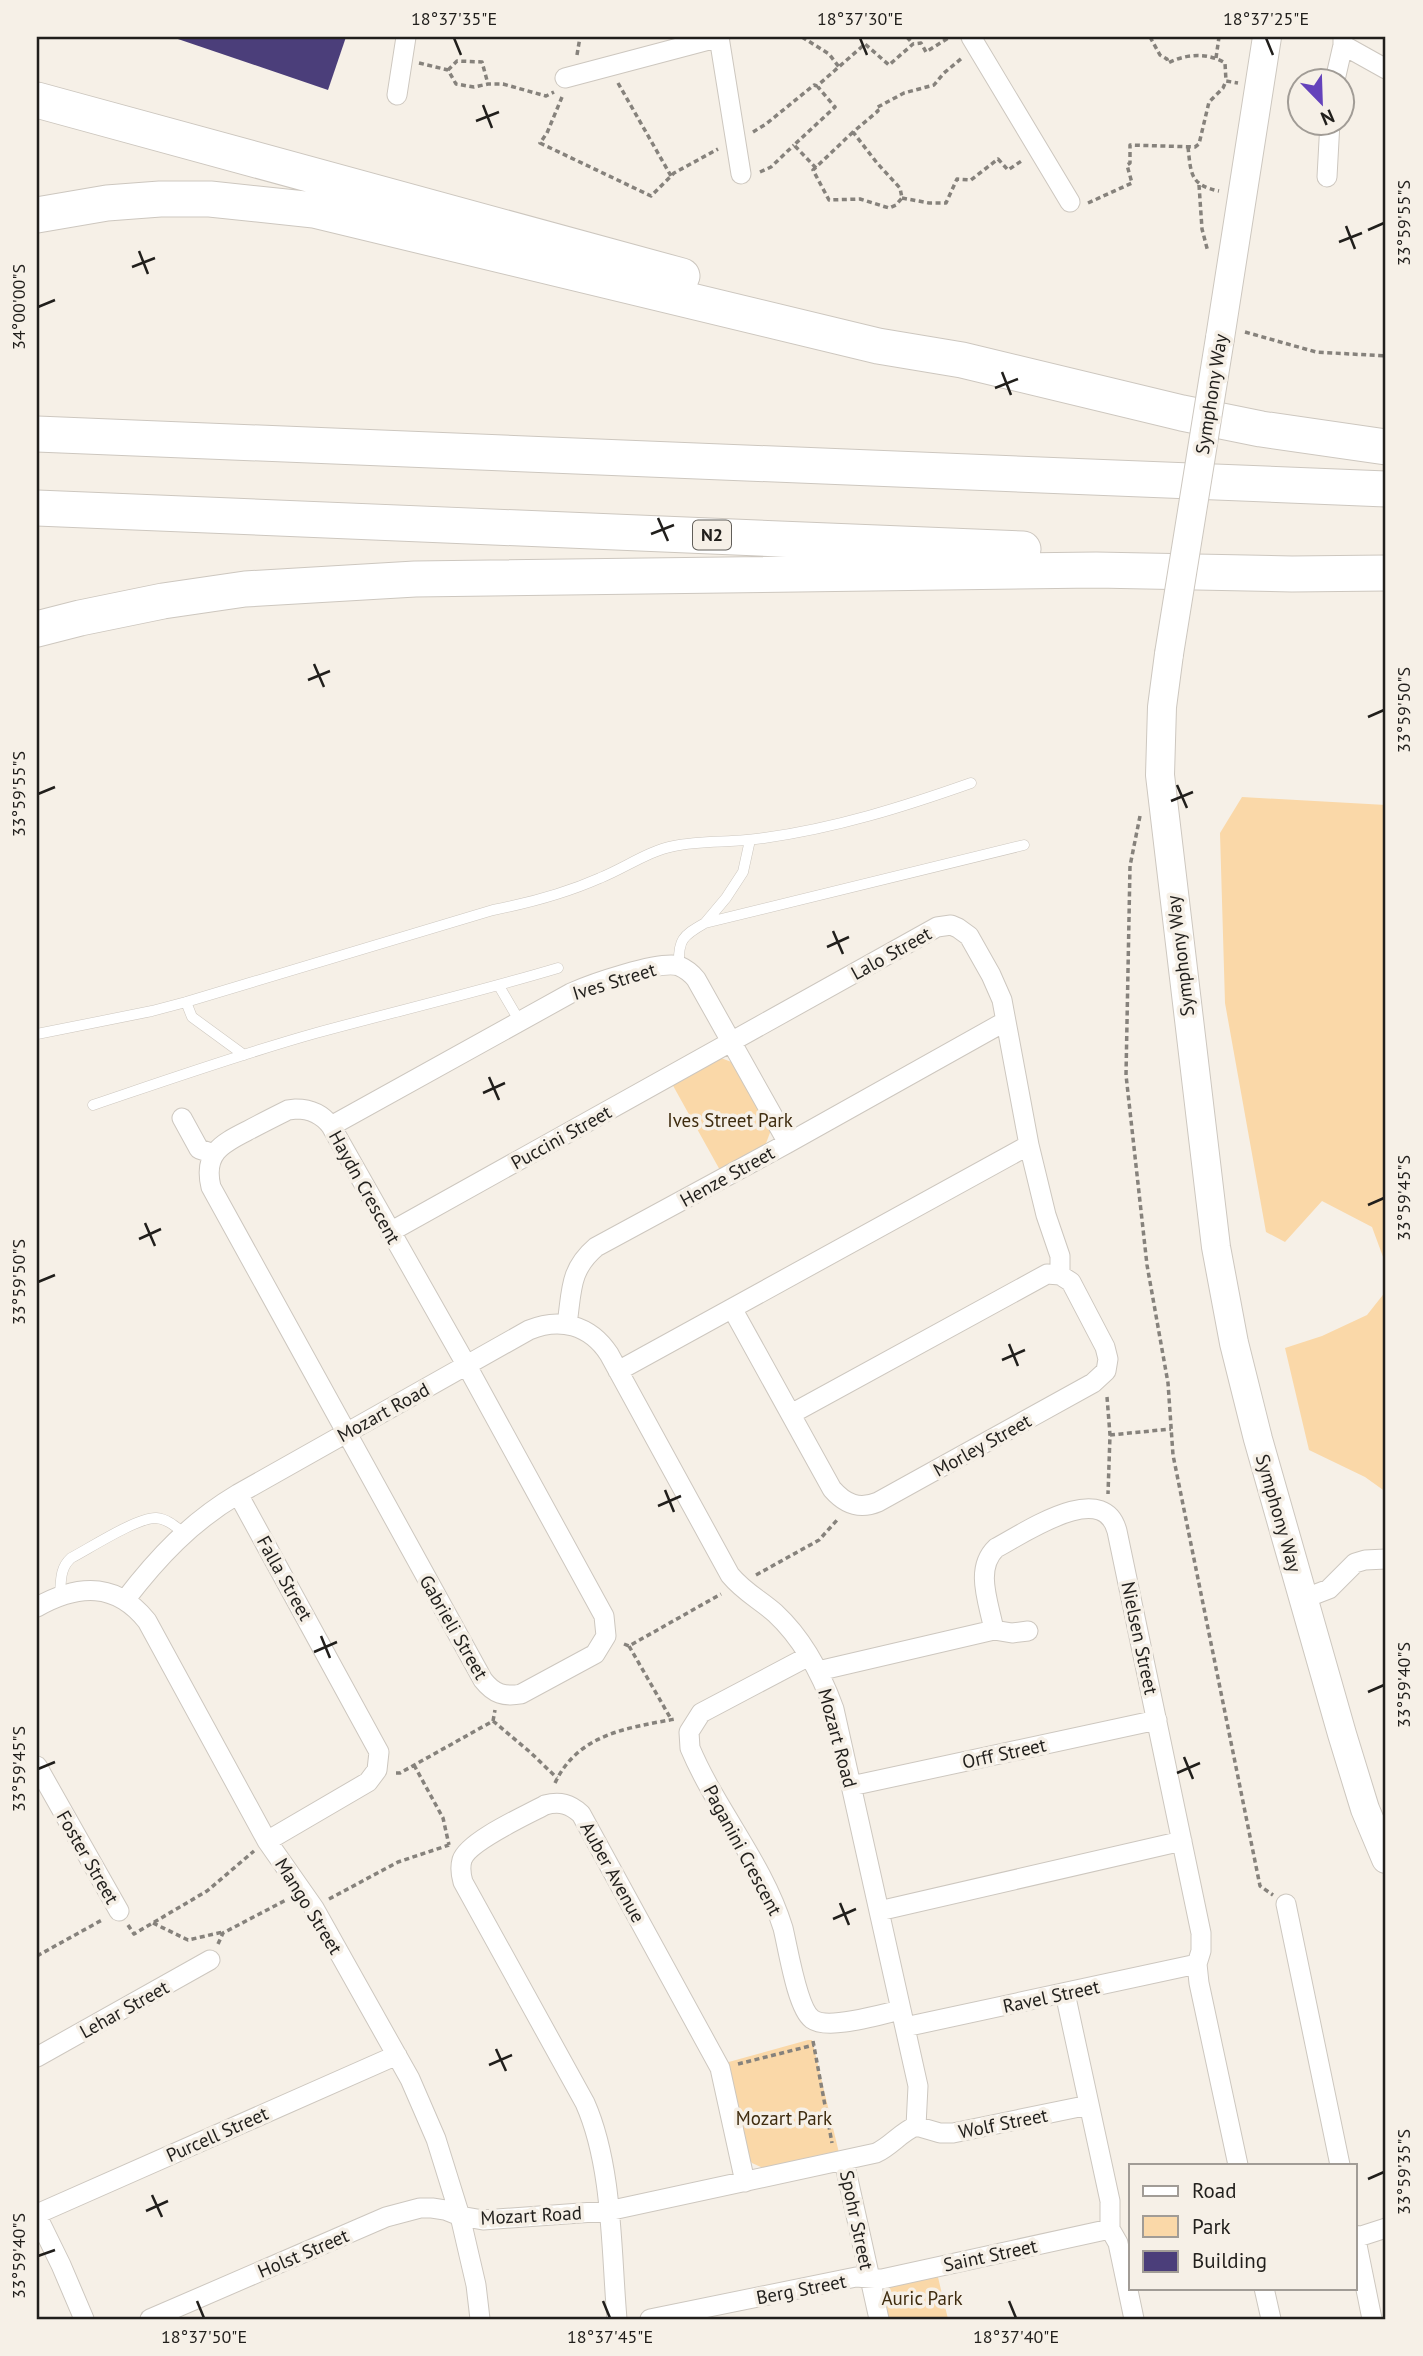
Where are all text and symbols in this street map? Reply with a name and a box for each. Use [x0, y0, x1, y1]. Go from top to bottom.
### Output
text: 18°37'35"E [411, 7, 497, 30]
text: 18°37'30"E [817, 7, 903, 30]
text: 18°37'25"E [1223, 7, 1309, 30]
north arrow [1286, 66, 1356, 136]
text: N [1317, 104, 1338, 131]
text: 33°59'55"S [1392, 180, 1415, 266]
text: 34°00'00"S [7, 264, 30, 350]
street label: Symphony Way [1190, 332, 1232, 456]
road number: N2 [693, 520, 731, 550]
text: 33°59'50"S [1392, 667, 1415, 753]
text: 33°59'55"S [7, 751, 30, 837]
street label: Symphony Way [1161, 894, 1199, 1018]
street label: Lalo Street [847, 921, 936, 985]
street label: Ives Street [569, 957, 659, 1005]
street label: Puccini Street [507, 1099, 616, 1174]
park label: Ives Street Park [667, 1108, 793, 1132]
street label: Haydn Crescent [324, 1126, 406, 1248]
street label: Henze Street [676, 1140, 779, 1212]
text: 33°59'45"S [1392, 1155, 1415, 1241]
text: 33°59'50"S [7, 1239, 30, 1325]
street label: Mozart Road [333, 1377, 433, 1447]
street label: Morley Street [929, 1408, 1036, 1482]
street label: Symphony Way [1251, 1451, 1307, 1575]
street label: Falla Street [252, 1531, 318, 1625]
street label: Gabrieli Street [414, 1570, 494, 1684]
street label: Nielsen Street [1116, 1579, 1164, 1697]
text: 33°59'40"S [1392, 1642, 1415, 1728]
street label: Mozart Road [813, 1686, 863, 1790]
text: 33°59'45"S [7, 1726, 30, 1812]
street label: Orff Street [960, 1732, 1049, 1774]
street label: Paganini Crescent [699, 1781, 788, 1920]
street label: Foster Street [52, 1806, 125, 1908]
street label: Auber Avenue [575, 1817, 651, 1927]
street label: Mango Street [270, 1853, 348, 1959]
street label: Lehar Street [75, 1974, 173, 2043]
street label: Ravel Street [1000, 1974, 1102, 2018]
street label: Purcell Street [162, 2101, 272, 2167]
street label: Wolf Street [956, 2102, 1050, 2143]
park label: Mozart Park [736, 2106, 832, 2130]
text: 33°59'35"S [1392, 2129, 1415, 2215]
legend [1129, 2164, 1356, 2290]
street label: Spohr Street [835, 2168, 879, 2272]
text: Road [1192, 2177, 1236, 2204]
street label: Mozart Road [480, 2200, 582, 2230]
text: 33°59'40"S [7, 2213, 30, 2299]
text: Park [1192, 2213, 1231, 2240]
street label: Holst Street [254, 2223, 353, 2283]
street label: Saint Street [941, 2233, 1040, 2277]
text: Building [1192, 2247, 1267, 2274]
street label: Berg Street [754, 2268, 849, 2309]
park label: Auric Park [881, 2286, 963, 2310]
text: 18°37'50"E [161, 2325, 247, 2348]
text: 18°37'45"E [567, 2325, 653, 2348]
text: 18°37'40"E [973, 2325, 1059, 2348]

